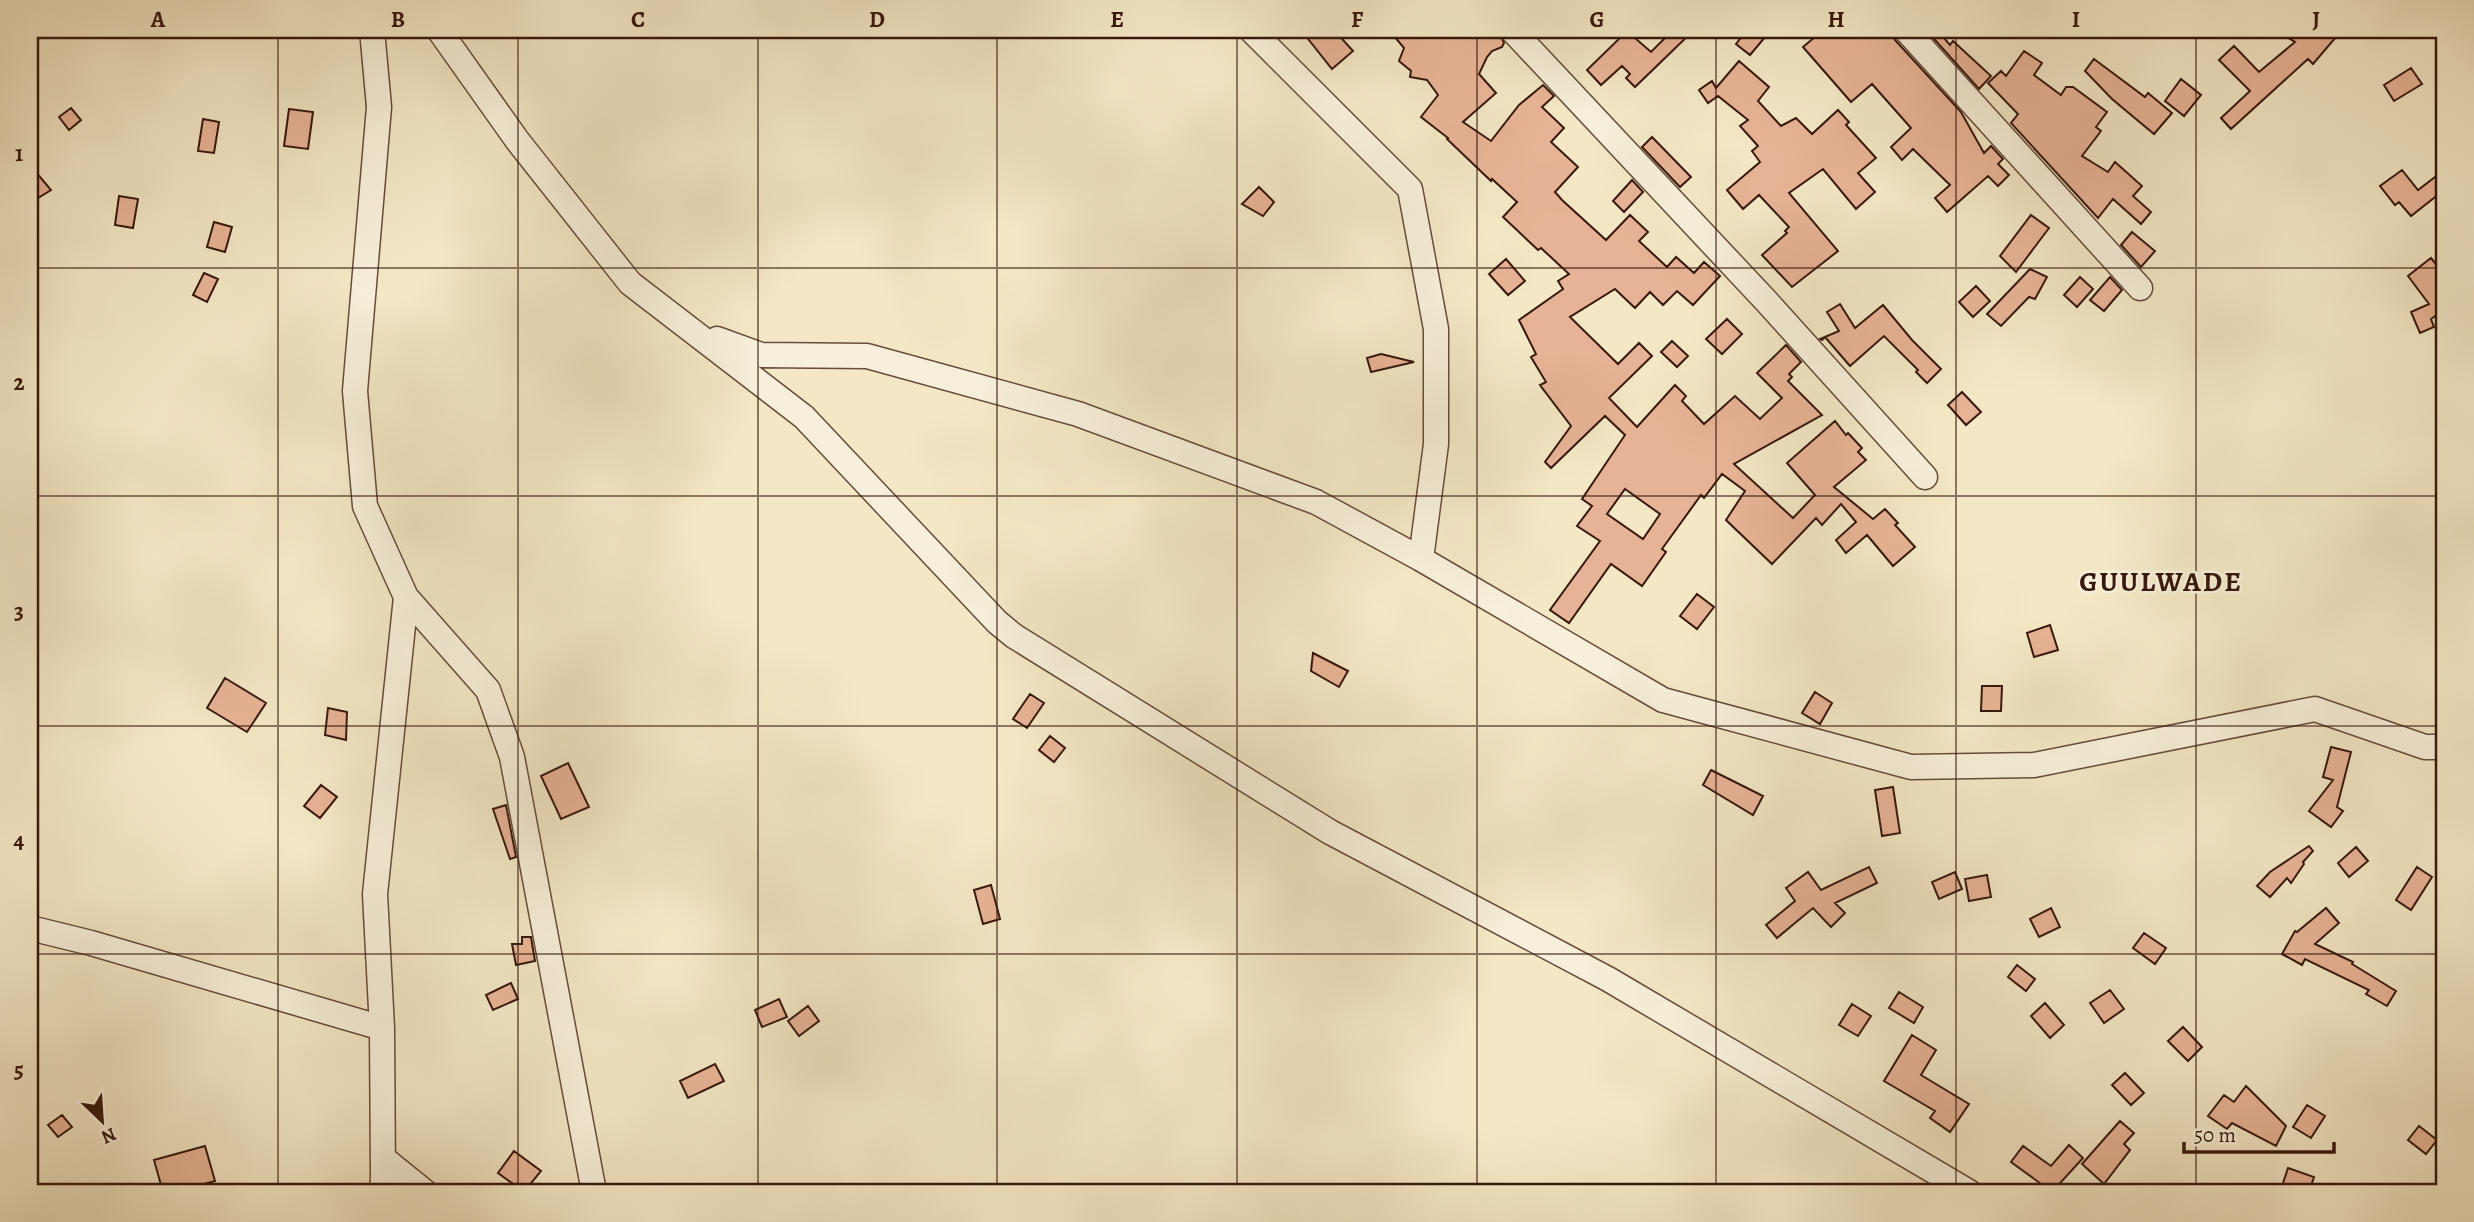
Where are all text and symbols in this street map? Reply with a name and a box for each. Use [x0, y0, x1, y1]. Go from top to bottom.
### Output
text: A [150, 4, 166, 35]
text: B [391, 4, 405, 35]
text: C [631, 4, 645, 35]
text: D [869, 4, 885, 35]
text: E [1110, 4, 1124, 35]
text: F [1351, 4, 1364, 35]
text: G [1589, 4, 1605, 35]
text: H [1827, 4, 1845, 35]
text: I [2072, 4, 2080, 35]
text: J [2312, 4, 2320, 35]
text: 1 [15, 138, 23, 169]
text: 2 [13, 367, 25, 398]
district label: GUULWADE [2079, 563, 2243, 601]
text: 3 [14, 596, 24, 627]
text: 4 [14, 825, 25, 856]
text: 5 [14, 1054, 24, 1085]
north arrow [66, 1086, 136, 1156]
scale bar [2184, 1110, 2334, 1154]
text: N [97, 1121, 121, 1150]
text: 50 m [2194, 1121, 2236, 1149]

